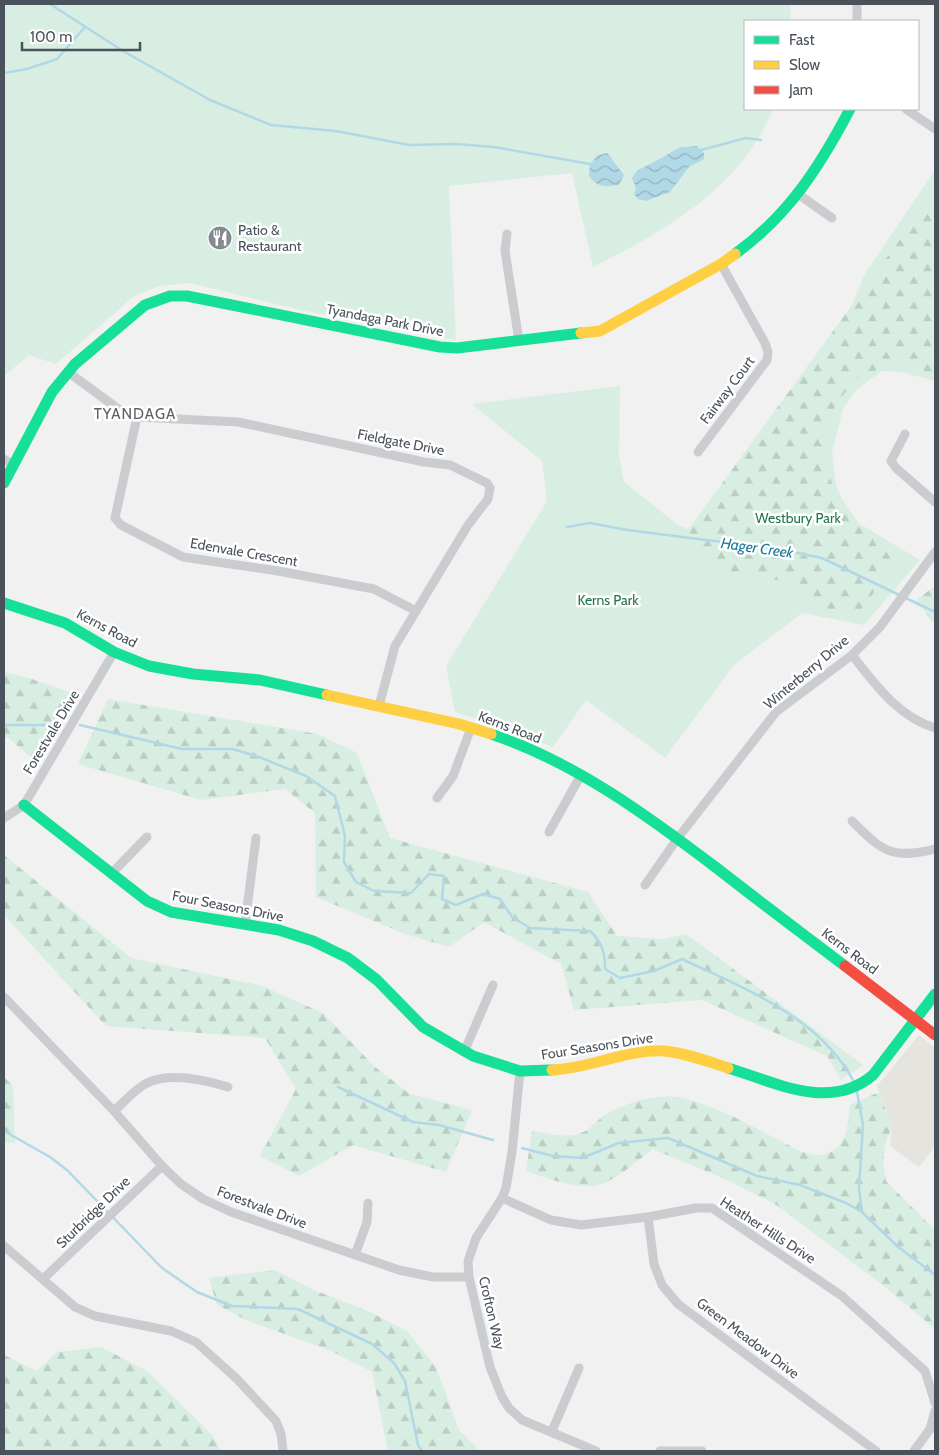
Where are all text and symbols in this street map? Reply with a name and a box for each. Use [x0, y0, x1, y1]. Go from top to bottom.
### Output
scale bar [22, 20, 140, 52]
legend [744, 20, 919, 110]
text: 100 m [30, 28, 72, 46]
text: Fast [789, 31, 814, 49]
text: Slow [789, 56, 820, 74]
text: Jam [788, 81, 813, 99]
place label: Patio & Restaurant [238, 221, 302, 255]
restaurant icon: Patio & Restaurant [207, 225, 233, 251]
street label: Tyandaga Park Drive [325, 300, 445, 340]
street label: Fairway Court [696, 352, 758, 427]
district label: TYANDAGA [94, 405, 176, 423]
street label: Fieldgate Drive [356, 425, 446, 459]
park label: Westbury Park [755, 509, 841, 527]
street label: Edenvale Crescent [189, 534, 299, 570]
water label: Hager Creek [720, 534, 795, 562]
park label: Kerns Park [577, 591, 639, 609]
street label: Kerns Road [74, 605, 140, 651]
street label: Winterberry Drive [760, 631, 852, 713]
street label: Forestvale Drive [19, 687, 83, 777]
street label: Kerns Road [476, 707, 544, 747]
street label: Four Seasons Drive [171, 886, 285, 926]
street label: Kerns Road [818, 924, 882, 978]
street label: Four Seasons Drive [540, 1028, 654, 1064]
street label: Sturbridge Drive [52, 1172, 134, 1252]
street label: Forestvale Drive [215, 1182, 309, 1232]
street label: Heather Hills Drive [717, 1192, 819, 1268]
street label: Crofton Way [475, 1275, 509, 1351]
street label: Green Meadow Drive [693, 1293, 803, 1383]

